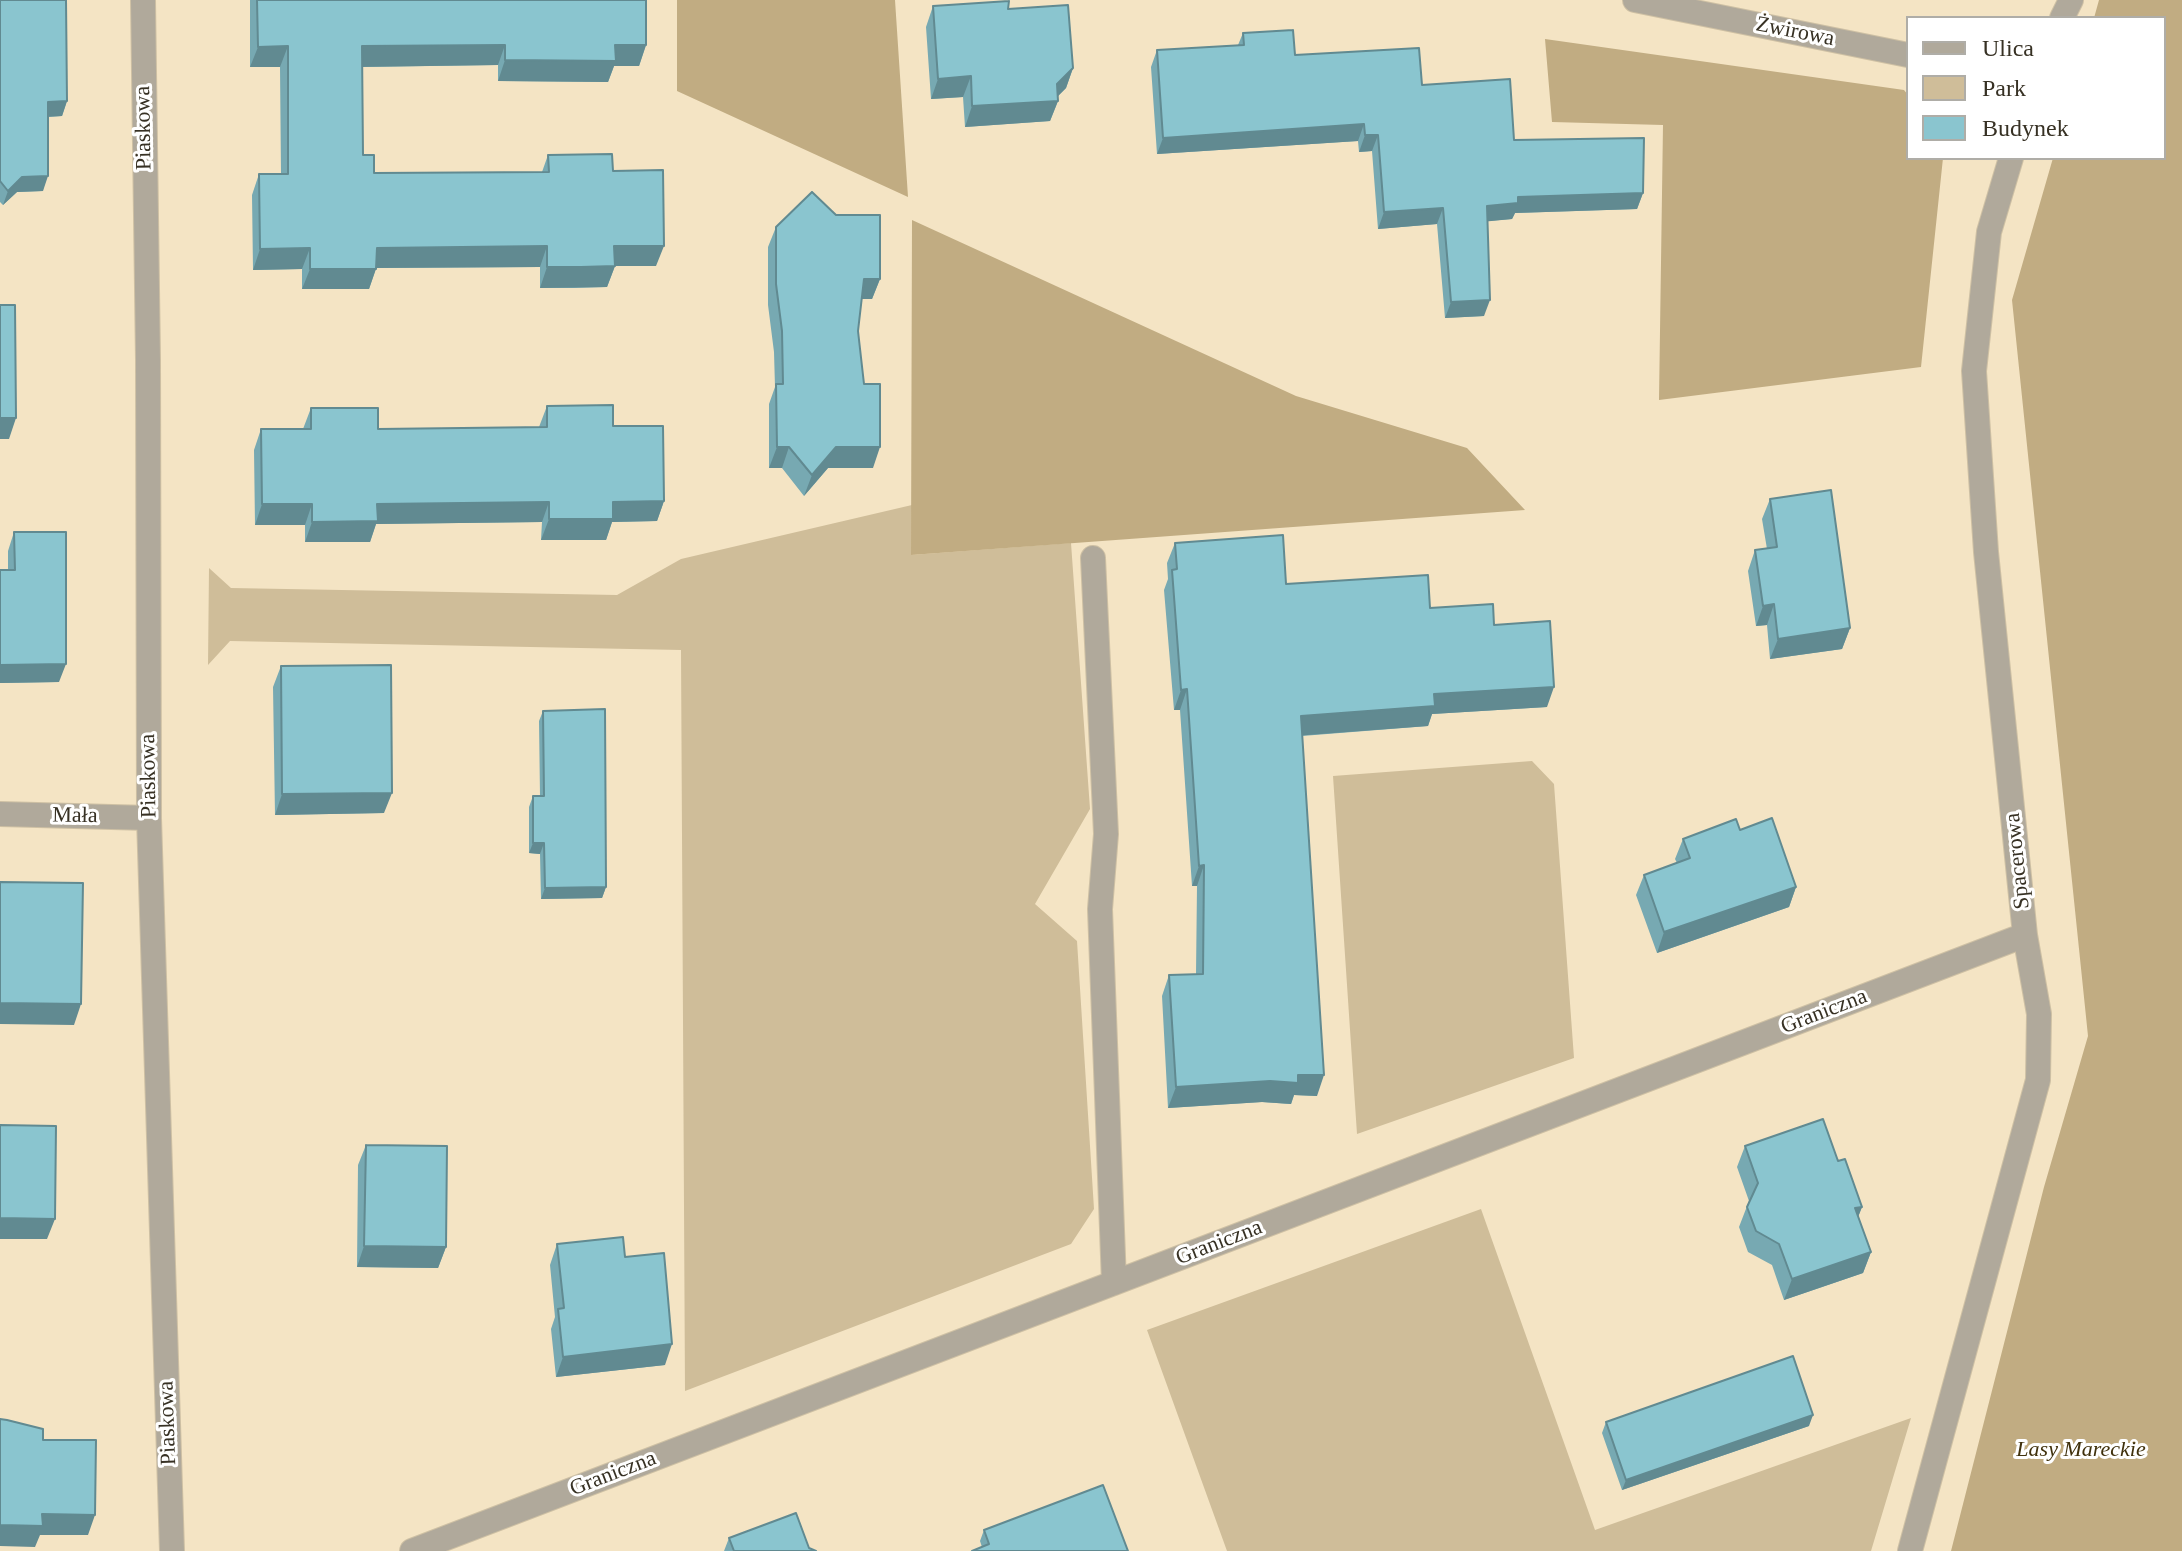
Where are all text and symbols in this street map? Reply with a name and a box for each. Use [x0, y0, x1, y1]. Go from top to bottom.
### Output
street label: Żwirowa [1754, 11, 1836, 53]
legend [1906, 16, 2166, 160]
text: Ulica [1982, 35, 2034, 61]
text: Park [1982, 75, 2026, 101]
street label: Piaskowa [130, 86, 158, 170]
text: Budynek [1982, 115, 2069, 141]
street label: Piaskowa [135, 734, 163, 818]
street label: Mała [52, 802, 98, 830]
street label: Spacerowa [2000, 812, 2036, 910]
street label: Graniczna [1777, 983, 1871, 1041]
street label: Graniczna [1172, 1214, 1266, 1272]
street label: Piaskowa [153, 1380, 183, 1466]
park label: Lasy Mareckie [2016, 1437, 2146, 1463]
street label: Graniczna [566, 1445, 660, 1503]

